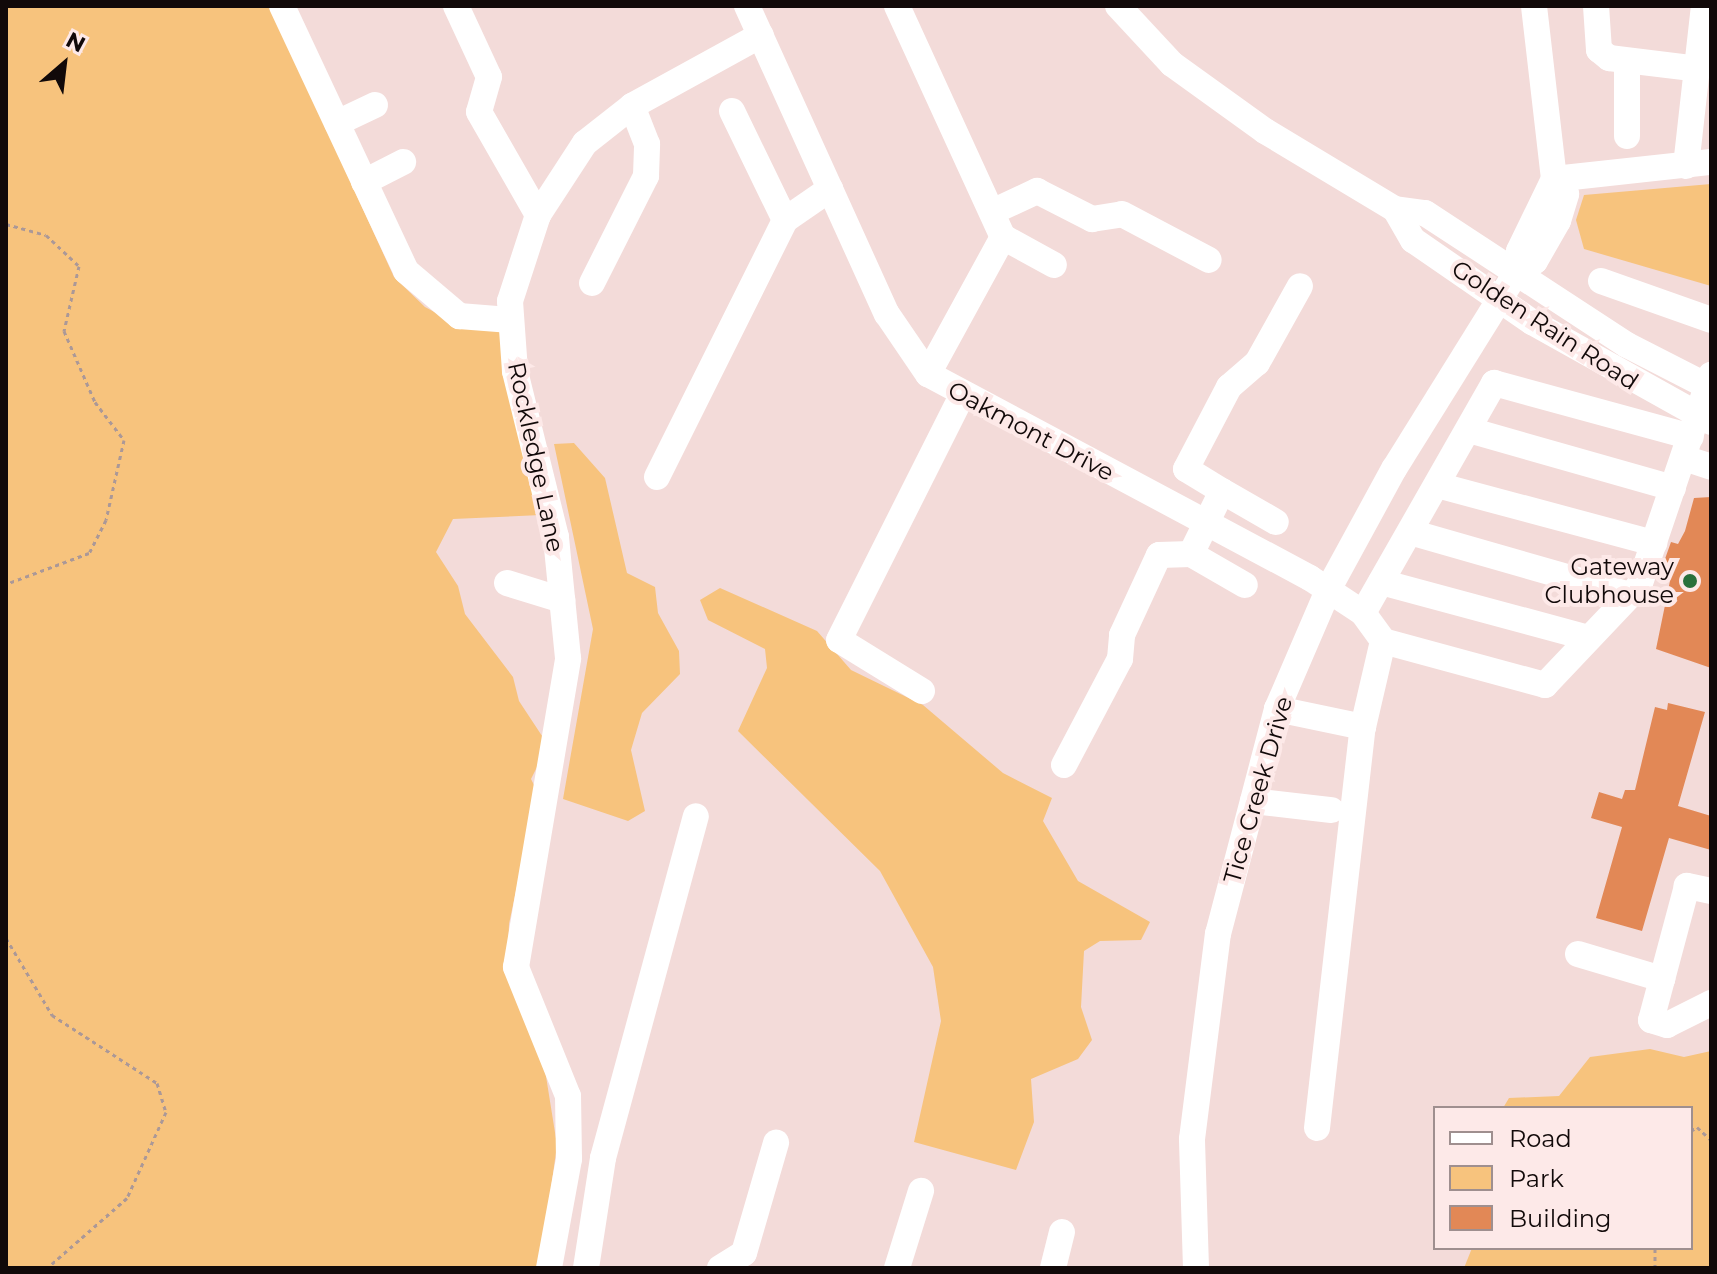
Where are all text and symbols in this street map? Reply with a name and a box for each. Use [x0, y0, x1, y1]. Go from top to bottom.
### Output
north arrow [24, 24, 104, 104]
text: N [61, 26, 90, 58]
street label: Golden Rain Road [1446, 254, 1644, 396]
street label: Rockledge Lane [502, 359, 570, 555]
street label: Oakmont Drive [943, 375, 1119, 487]
place label: Gateway Clubhouse [1545, 553, 1674, 609]
marker: Gateway Clubhouse [1681, 572, 1699, 590]
street label: Tice Creek Drive [1218, 693, 1298, 887]
legend [1433, 1106, 1693, 1250]
text: Road [1509, 1124, 1572, 1153]
text: Park [1509, 1164, 1564, 1193]
text: Building [1509, 1204, 1612, 1233]

